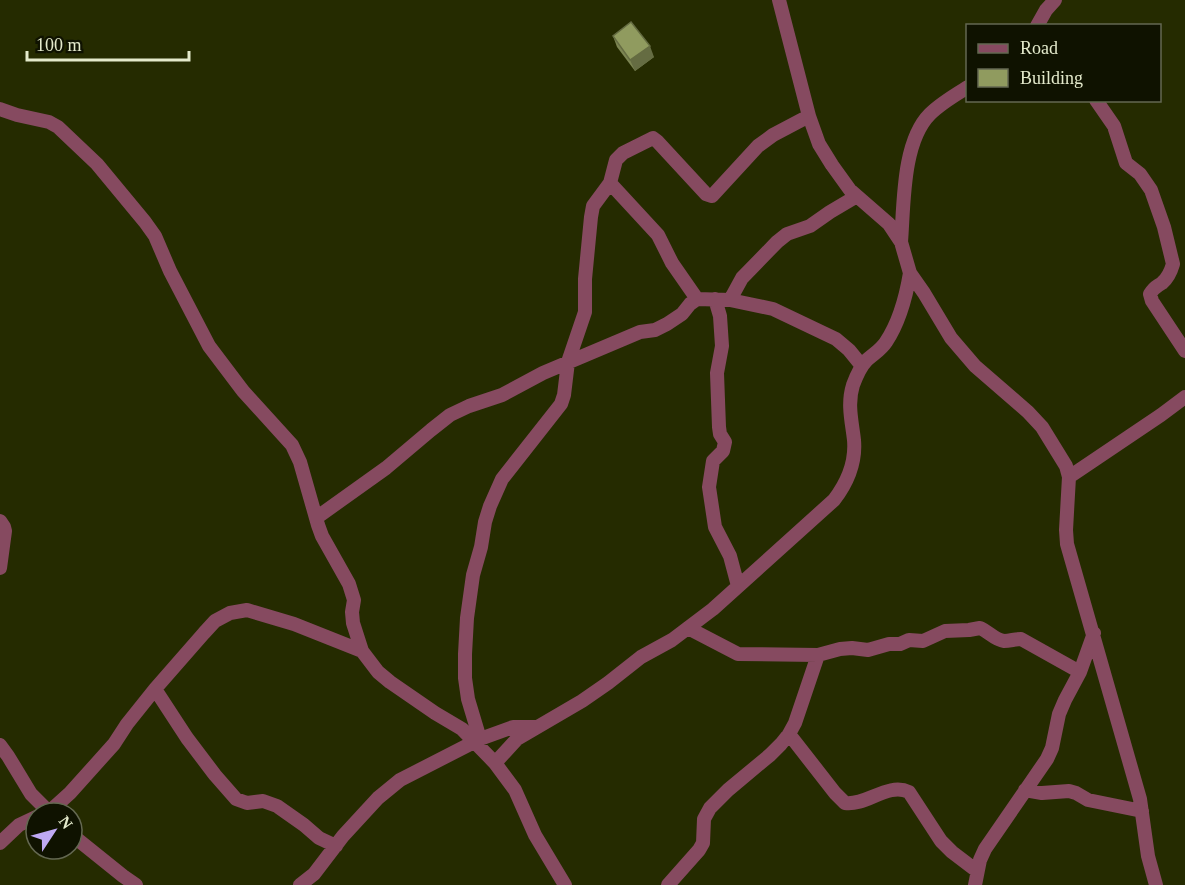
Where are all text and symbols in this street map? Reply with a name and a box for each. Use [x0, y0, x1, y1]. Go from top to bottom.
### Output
scale bar [27, 24, 189, 62]
legend [966, 24, 1161, 102]
text: 100 m [36, 35, 82, 55]
text: Road [1020, 38, 1058, 58]
text: Building [1020, 68, 1083, 88]
north arrow [24, 801, 84, 861]
text: N [55, 813, 76, 833]

